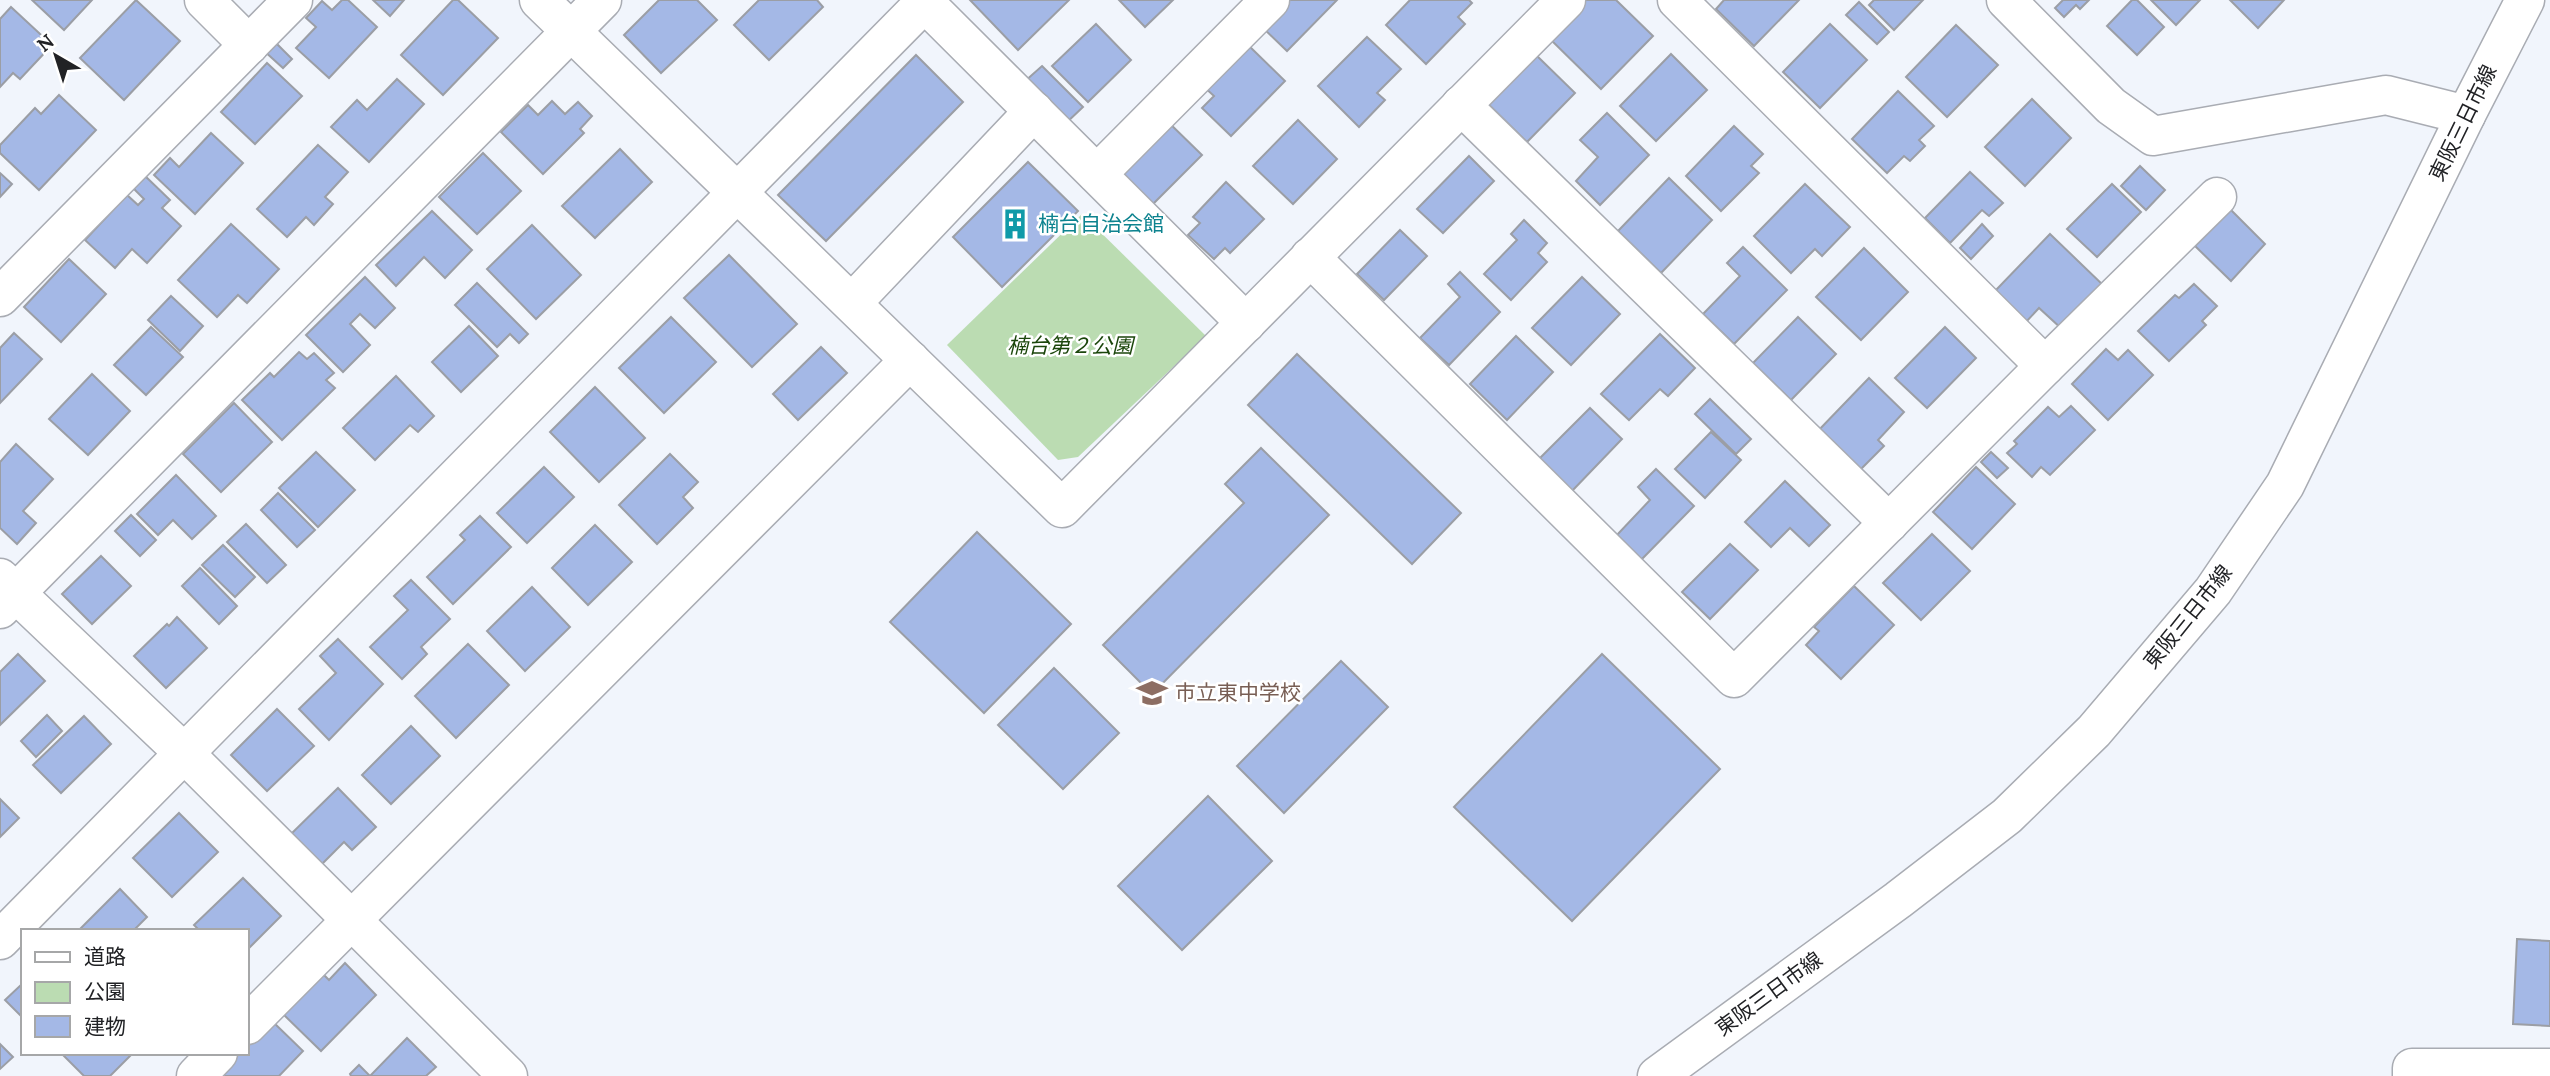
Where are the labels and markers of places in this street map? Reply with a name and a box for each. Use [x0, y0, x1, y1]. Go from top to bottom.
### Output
building icon: 楠台自治会館 [998, 207, 1032, 241]
place label: 楠台自治会館 [1038, 210, 1164, 237]
school or university icon: 市立東中学校 [1135, 676, 1169, 710]
place label: 市立東中学校 [1175, 679, 1301, 706]

